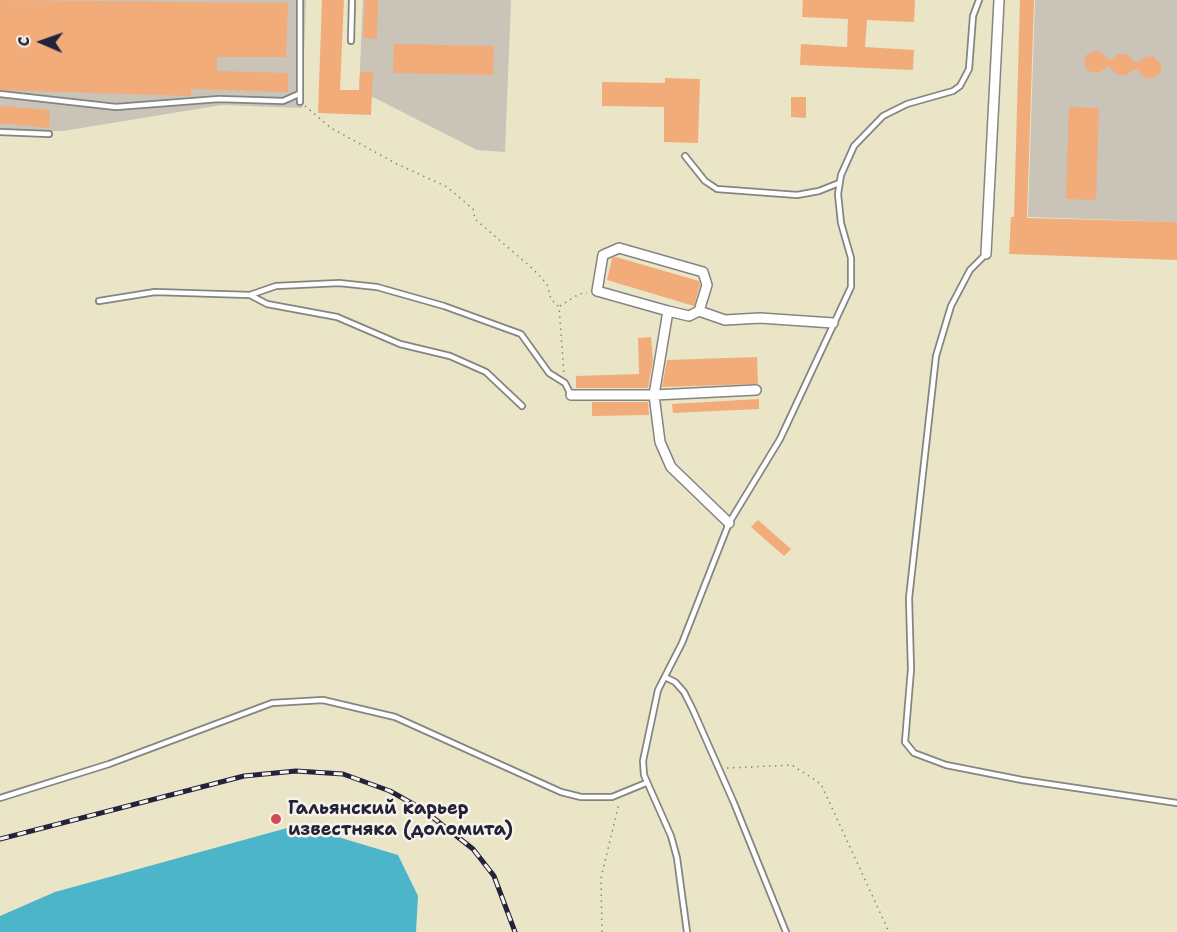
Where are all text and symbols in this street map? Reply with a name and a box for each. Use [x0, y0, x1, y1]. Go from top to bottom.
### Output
north arrow [12, 12, 72, 72]
text: С [13, 36, 34, 47]
place label: Гальянский карьер известняка (доломита) [288, 798, 513, 840]
marker: Гальянский карьер известняка (доломита) [269, 812, 283, 826]

